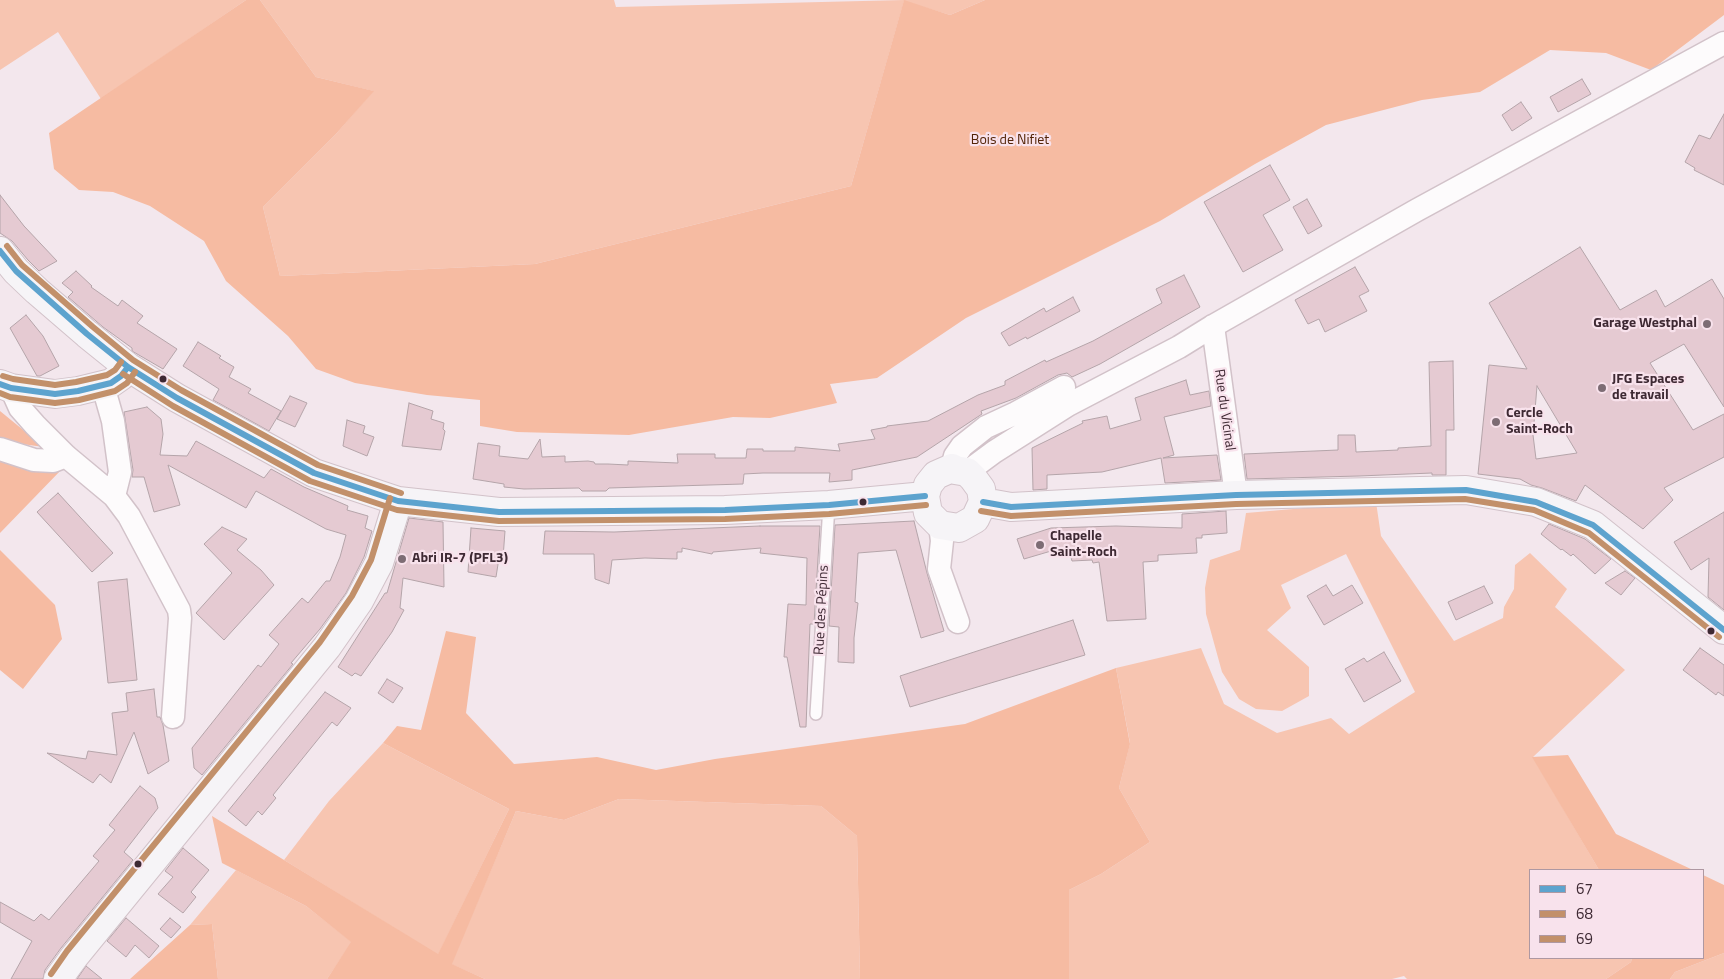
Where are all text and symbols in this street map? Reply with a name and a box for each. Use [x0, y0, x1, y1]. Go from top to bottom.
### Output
park label: Bois de Nifiet [971, 133, 1049, 149]
place label: Garage Westphal [1593, 316, 1697, 332]
marker: Garage Westphal [1701, 318, 1713, 330]
street label: Rue du Vicinal [1210, 368, 1238, 452]
place label: JFG Espaces de travail [1612, 372, 1684, 404]
unlabelled marker [158, 374, 168, 384]
marker: JFG Espaces de travail [1596, 382, 1608, 394]
place label: Cercle Saint-Roch [1506, 406, 1573, 438]
marker: Cercle Saint-Roch [1490, 416, 1502, 428]
unlabelled marker [858, 497, 868, 507]
place label: Chapelle Saint-Roch [1050, 529, 1117, 562]
marker: Chapelle Saint-Roch [1034, 539, 1046, 551]
place label: Abri IR-7 (PFL3) [412, 551, 508, 567]
marker: Abri IR-7 (PFL3) [396, 553, 408, 565]
street label: Rue des Pépins [811, 565, 833, 655]
unlabelled marker [1706, 626, 1716, 636]
unlabelled marker [133, 859, 143, 869]
legend [1529, 869, 1704, 959]
text: 67 [1576, 877, 1593, 900]
text: 68 [1576, 902, 1593, 925]
text: 69 [1576, 927, 1593, 950]

